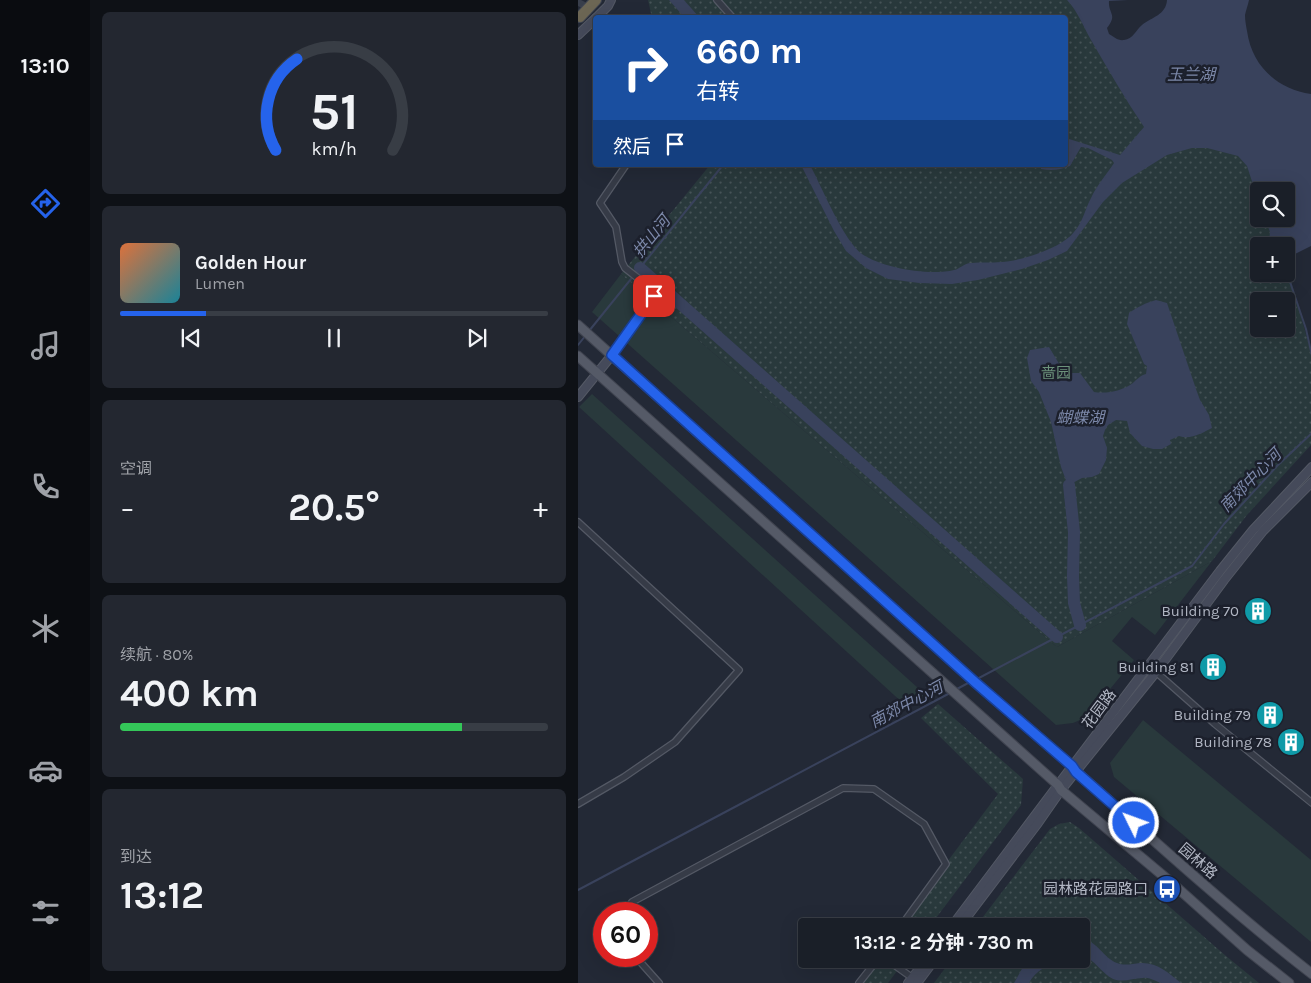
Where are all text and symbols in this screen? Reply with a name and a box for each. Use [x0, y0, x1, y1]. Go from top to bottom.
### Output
text: 660 m [696, 31, 803, 72]
icon: right [613, 35, 678, 100]
text: 13:10 [20, 53, 70, 79]
water label: 玉兰湖 [1167, 65, 1218, 84]
text: 右转 [696, 79, 740, 105]
text: 51 [310, 81, 358, 142]
icon: arrive [661, 130, 689, 158]
text: 然后 [613, 136, 651, 158]
text: km/h [311, 139, 357, 160]
map controls [1250, 182, 1295, 337]
button: search [1250, 182, 1295, 227]
icon: directions [28, 186, 63, 221]
water label: 拱山河 [629, 209, 676, 261]
button: + [1250, 237, 1295, 282]
text: Golden Hour [195, 252, 306, 274]
text: Lumen [195, 274, 245, 293]
pin [633, 275, 675, 317]
icon: arrive [640, 282, 668, 310]
button: − [1250, 292, 1295, 337]
icon: previous [177, 324, 205, 352]
icon: pause [320, 324, 348, 352]
icon: next [463, 324, 491, 352]
icon: music [28, 328, 63, 363]
park label: 啬园 [1041, 364, 1071, 382]
water label: 蝴蝶湖 [1056, 408, 1107, 427]
water label: 南郊中心河 [1216, 443, 1287, 516]
text: 空调 [120, 459, 152, 478]
icon: phone [28, 469, 63, 504]
text: 20.5° [288, 485, 380, 530]
text: − [120, 491, 135, 524]
text: + [533, 491, 548, 524]
building icon: Building 70 [1243, 596, 1273, 626]
place label: Building 70 [1162, 602, 1239, 620]
icon: climate [28, 611, 63, 646]
text: 续航 · 80% [120, 645, 193, 664]
building icon: Building 81 [1198, 652, 1228, 682]
place label: Building 81 [1118, 658, 1194, 676]
text: 400 km [120, 671, 259, 716]
water label: 南郊中心河 [866, 676, 949, 732]
street label: 花园路 [1078, 686, 1120, 732]
building icon: Building 79 [1255, 700, 1285, 730]
place label: Building 79 [1174, 706, 1251, 724]
building icon: Building 78 [1276, 727, 1306, 757]
place label: Building 78 [1194, 733, 1272, 751]
icon: car [28, 753, 63, 788]
position arrow [1107, 796, 1159, 848]
street label: 园林路 [1175, 839, 1221, 883]
text: 到达 [120, 847, 152, 866]
text: 13:12 [120, 873, 204, 918]
bus stop icon: 园林路花园路口 [1152, 874, 1182, 904]
place label: 园林路花园路口 [1043, 880, 1148, 898]
icon: filters [28, 895, 63, 930]
speed limit sign: 60 [593, 902, 658, 967]
text: 13:12 · 2 分钟 · 730 m [854, 932, 1034, 954]

